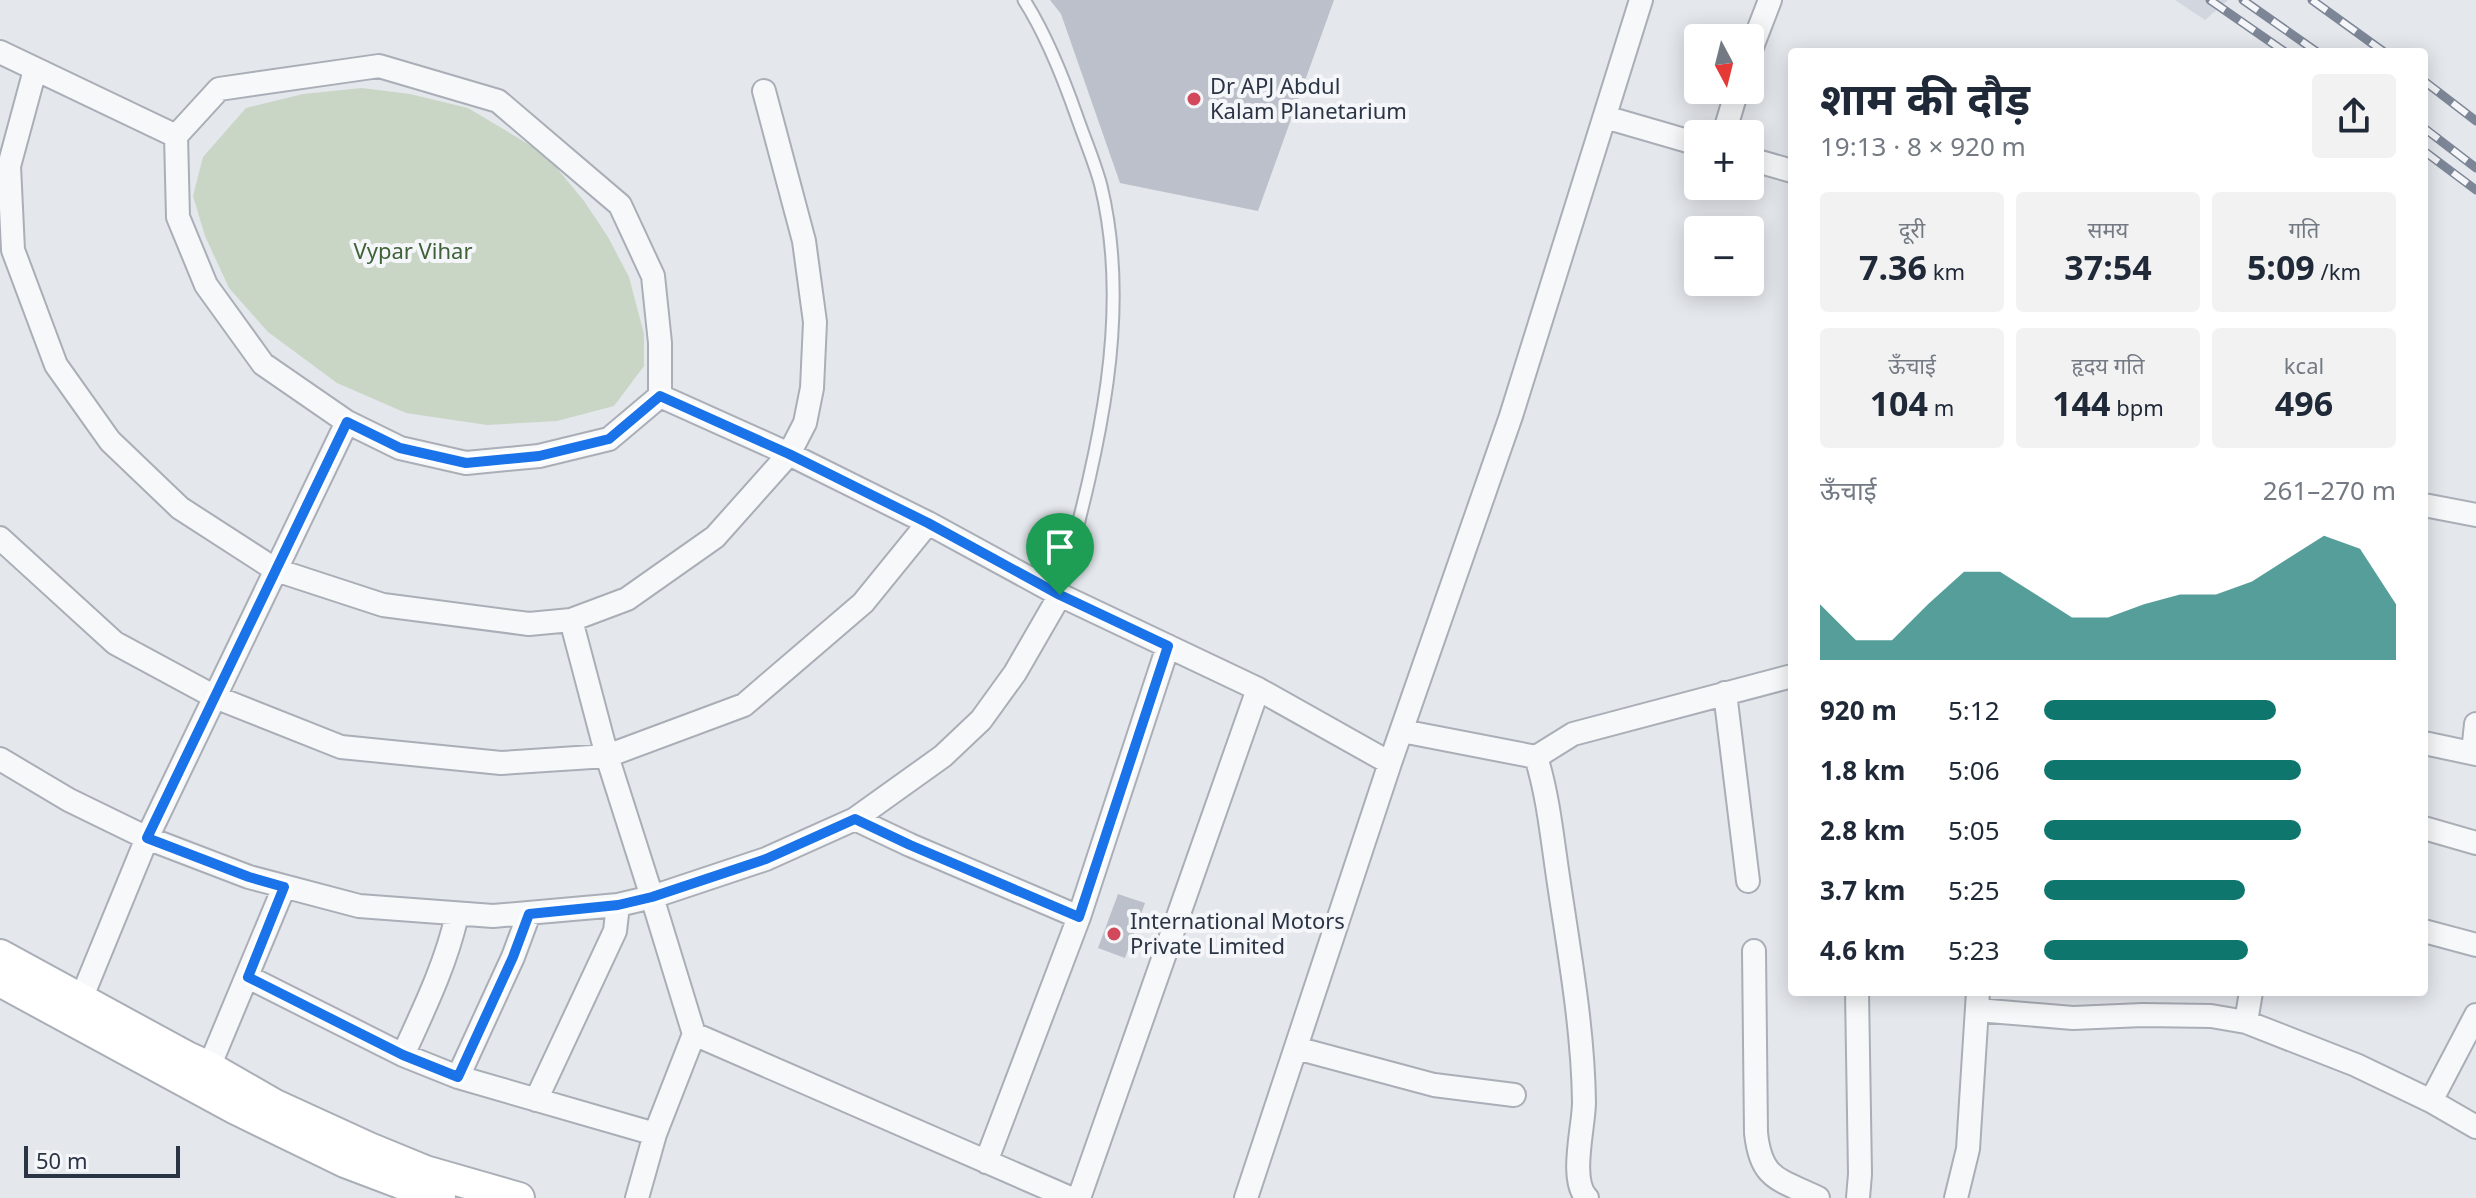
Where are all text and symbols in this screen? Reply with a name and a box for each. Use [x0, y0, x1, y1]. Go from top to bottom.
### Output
north arrow [1684, 24, 1764, 104]
map controls [1684, 24, 1764, 296]
text: शाम की दौड़ [1820, 68, 2030, 128]
place label: Dr APJ Abdul Kalam Planetarium [1210, 70, 1407, 125]
button: share [2312, 74, 2396, 158]
marker: Dr APJ Abdul Kalam Planetarium [1185, 90, 1203, 108]
button: + [1684, 120, 1764, 200]
text: 19:13 · 8 × 920 m [1820, 128, 2026, 164]
text: दूरी [1899, 214, 1925, 244]
text: समय [2088, 214, 2128, 244]
text: गति [2289, 214, 2319, 244]
button: − [1684, 216, 1764, 296]
park label: Vypar Vihar [354, 235, 473, 265]
text: 7.36 [1859, 244, 1927, 290]
text: 37:54 [2064, 244, 2152, 290]
text: 5:09 [2247, 244, 2315, 290]
text: km [1927, 256, 1965, 286]
text: /km [2315, 256, 2361, 286]
text: ऊँचाई [1888, 350, 1936, 380]
text: हृदय गति [2072, 350, 2144, 380]
text: kcal [2284, 350, 2324, 380]
text: 104 [1870, 380, 1928, 426]
text: 144 [2052, 380, 2111, 426]
text: 496 [2275, 380, 2333, 426]
text: m [1928, 392, 1954, 422]
text: bpm [2111, 392, 2164, 422]
text: ऊँचाई [1820, 472, 1876, 508]
text: 261–270 m [2263, 472, 2396, 508]
pin [1026, 513, 1094, 595]
icon: arrive [1038, 525, 1082, 569]
text: 920 m [1820, 692, 1897, 728]
text: 5:12 [1948, 692, 2000, 728]
text: 1.8 km [1820, 752, 1905, 788]
text: 5:06 [1948, 752, 2000, 788]
text: 2.8 km [1820, 812, 1905, 848]
text: 5:05 [1948, 812, 2000, 848]
text: 3.7 km [1820, 872, 1905, 908]
text: 5:25 [1948, 872, 2000, 908]
place label: International Motors Private Limited [1130, 905, 1345, 960]
marker: International Motors Private Limited [1105, 925, 1123, 943]
text: 4.6 km [1820, 932, 1905, 968]
text: 5:23 [1948, 932, 2000, 968]
scale bar [24, 1142, 180, 1178]
text: 50 m [36, 1145, 87, 1175]

